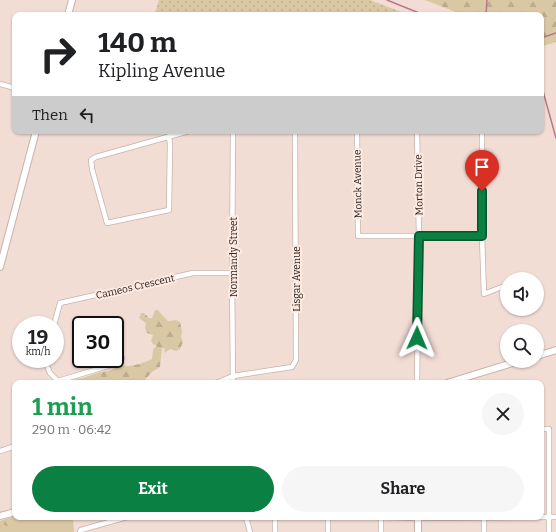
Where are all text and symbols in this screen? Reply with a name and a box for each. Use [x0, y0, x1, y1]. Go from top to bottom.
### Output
text: 140 m [98, 26, 177, 59]
icon: right [32, 28, 84, 80]
text: Kipling Avenue [98, 60, 225, 82]
icon: left [76, 104, 98, 126]
text: Then [32, 106, 68, 124]
street label: Monck Avenue [351, 150, 365, 218]
pin [465, 150, 499, 191]
street label: Morton Drive [412, 154, 426, 216]
icon: arrive [471, 156, 493, 178]
street label: Normandy Street [228, 216, 240, 297]
street label: Lisgar Avenue [291, 246, 303, 312]
street label: Cameos Crescent [95, 272, 176, 302]
map controls [500, 272, 544, 368]
button: sound [500, 272, 544, 316]
speed limit sign: 30 [72, 316, 124, 368]
position arrow [396, 317, 438, 359]
button: search [500, 324, 544, 368]
text: 19 [28, 325, 48, 349]
text: km/h [26, 346, 50, 358]
text: 1 min [32, 393, 93, 421]
button: close [482, 393, 524, 435]
text: 290 m · 06:42 [32, 422, 111, 437]
button: Exit [32, 466, 274, 512]
button: Share [282, 466, 524, 512]

